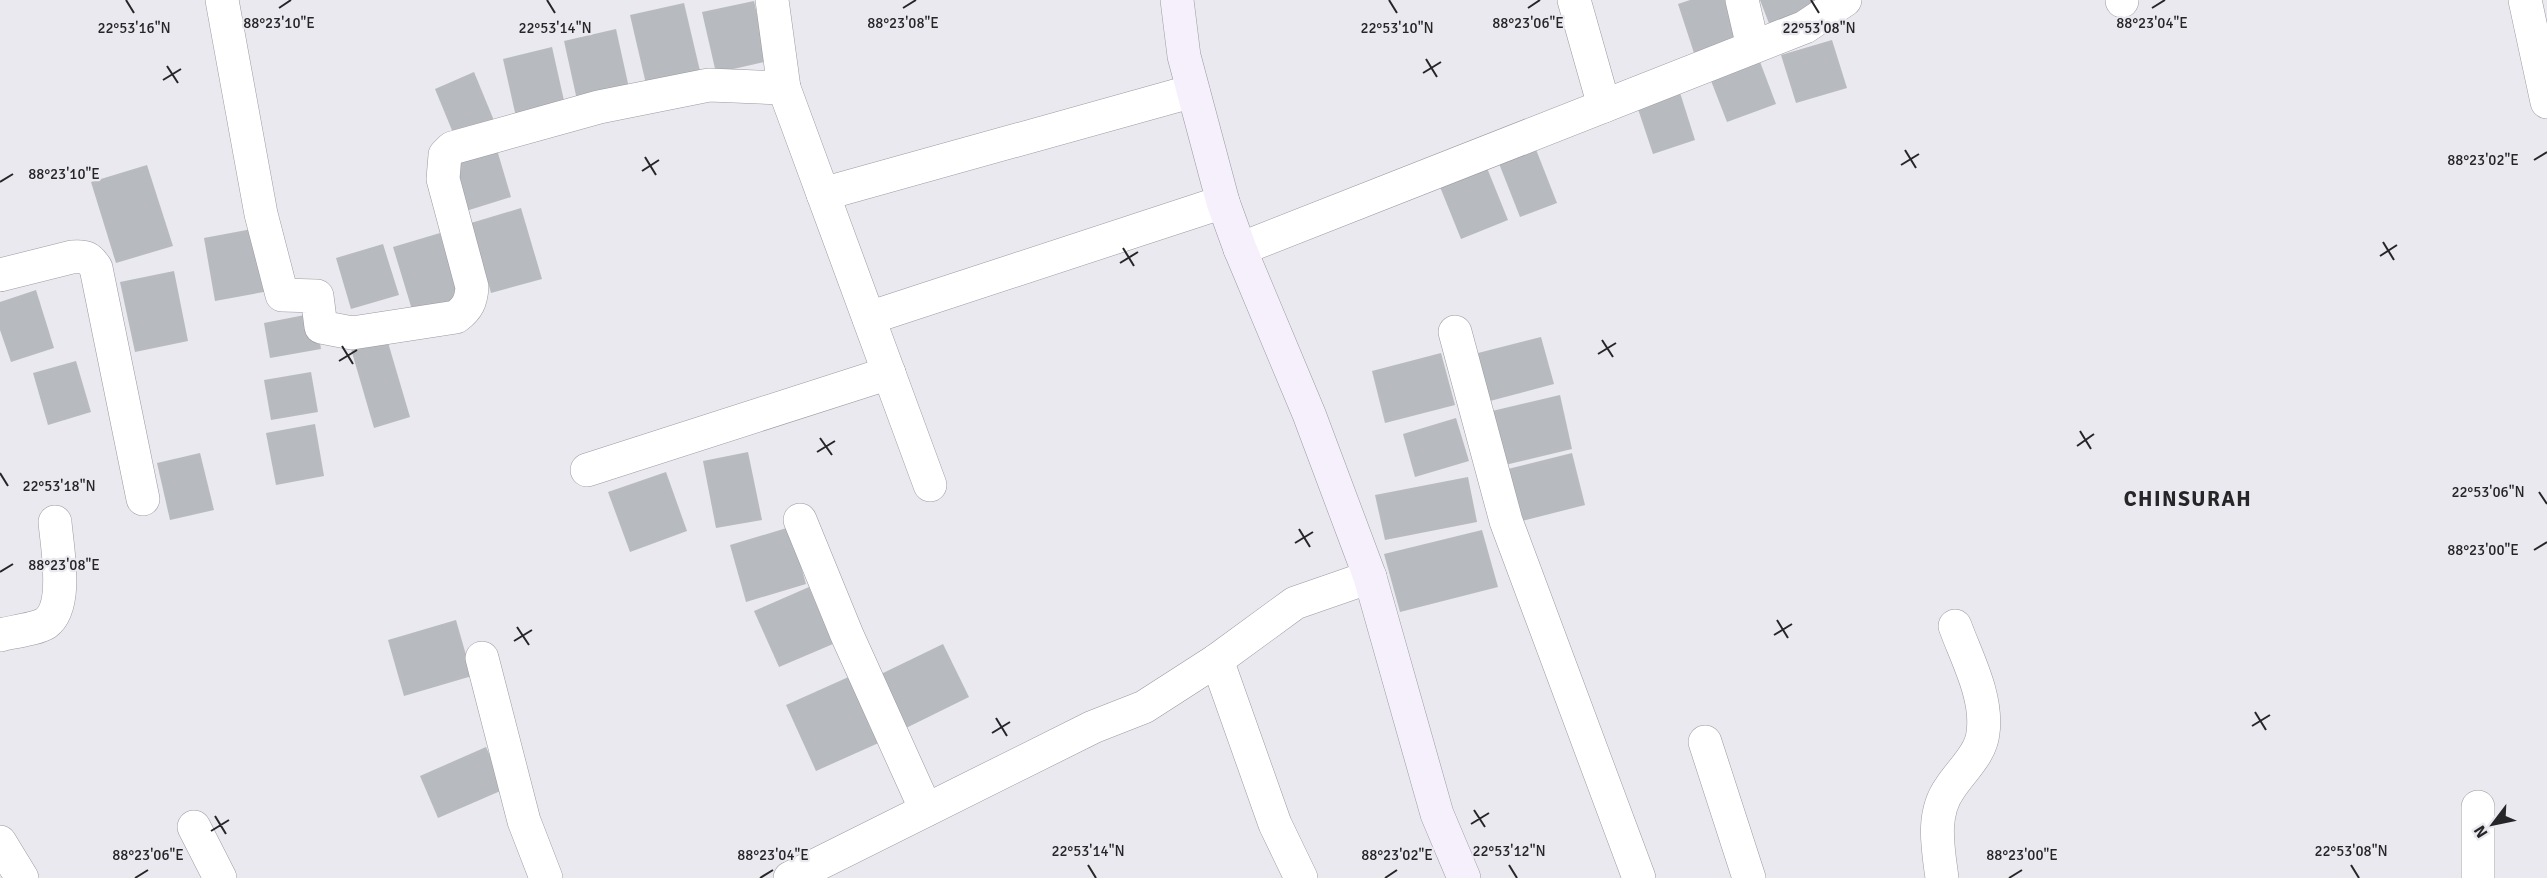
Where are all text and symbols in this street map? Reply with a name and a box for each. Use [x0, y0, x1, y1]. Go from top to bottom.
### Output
text: 88°23'10"E [243, 14, 315, 32]
text: 88°23'08"E [867, 14, 939, 32]
text: 88°23'06"E [1492, 14, 1564, 32]
text: 88°23'04"E [2116, 14, 2188, 32]
text: 22°53'16"N [97, 19, 171, 37]
text: 22°53'14"N [518, 19, 592, 37]
text: 22°53'10"N [1360, 19, 1434, 37]
text: 22°53'08"N [1782, 19, 1856, 37]
text: 88°23'02"E [2447, 151, 2519, 169]
text: 88°23'10"E [28, 165, 100, 183]
text: 22°53'18"N [22, 477, 96, 495]
text: 22°53'06"N [2451, 483, 2525, 501]
district label: CHINSURAH [2124, 486, 2252, 512]
text: 88°23'00"E [2447, 541, 2519, 559]
text: 88°23'08"E [28, 556, 100, 574]
north arrow [2463, 794, 2523, 854]
text: N [2470, 821, 2493, 841]
text: 22°53'14"N [1051, 842, 1125, 860]
text: 22°53'12"N [1472, 842, 1546, 860]
text: 22°53'08"N [2314, 842, 2388, 860]
text: 88°23'06"E [112, 846, 184, 864]
text: 88°23'04"E [737, 846, 809, 864]
text: 88°23'02"E [1361, 846, 1433, 864]
text: 88°23'00"E [1986, 846, 2058, 864]

